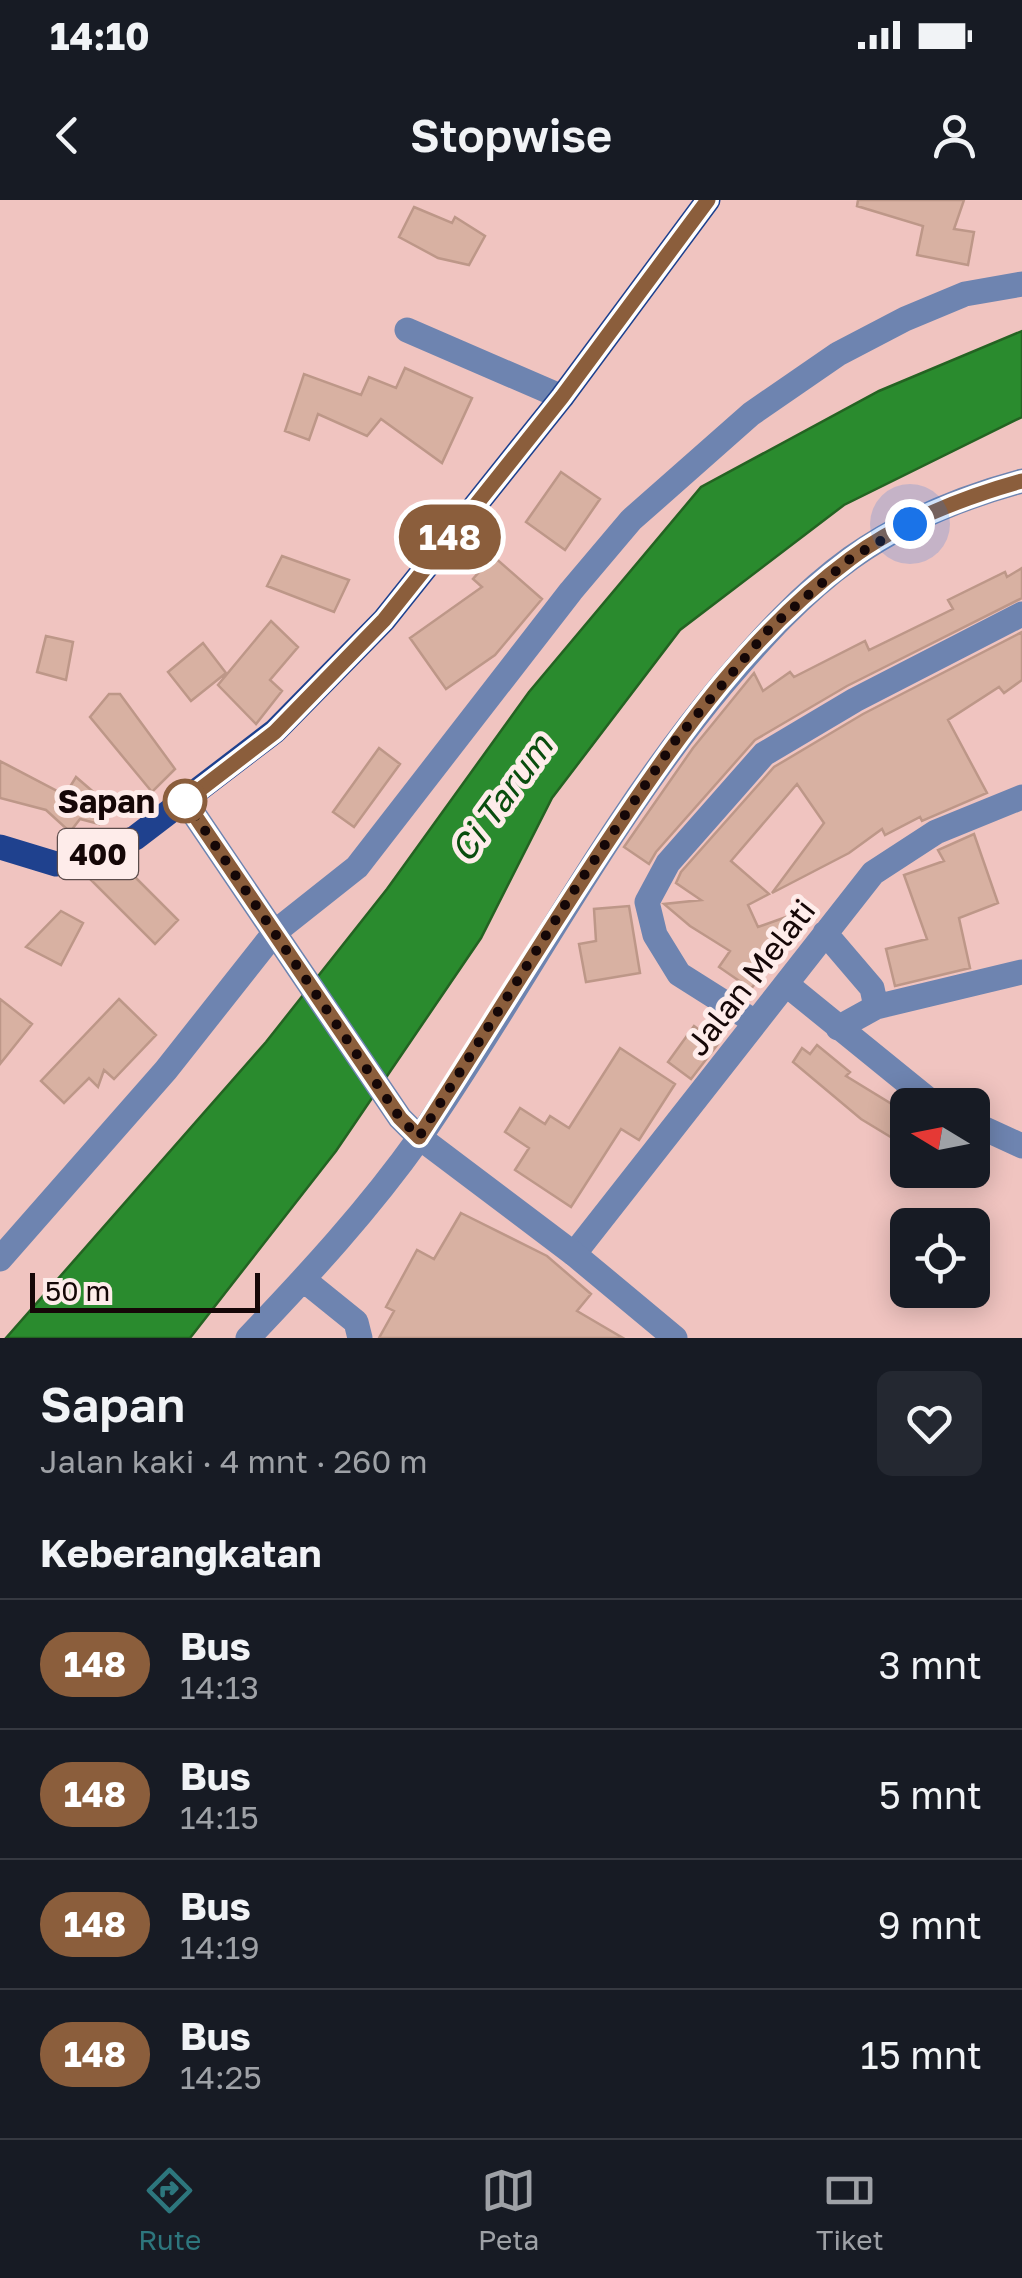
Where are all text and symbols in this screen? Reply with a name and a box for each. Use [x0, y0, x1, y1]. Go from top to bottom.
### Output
text: 14:10 [50, 13, 150, 58]
icon: back [40, 108, 95, 163]
text: Stopwise [410, 108, 612, 162]
icon: person [927, 108, 982, 163]
your location [885, 499, 935, 549]
line badge: 148 [392, 504, 508, 570]
text: 148 [419, 516, 481, 558]
water label: Ci Tarum [441, 725, 562, 869]
marker: Sapan [164, 780, 206, 822]
place label: Sapan [57, 782, 155, 820]
road number: 400 [58, 829, 138, 879]
street label: Jalan Melati [677, 892, 823, 1062]
north arrow [890, 1088, 990, 1188]
map controls [890, 1088, 990, 1308]
button: locate [890, 1208, 990, 1308]
scale bar [30, 1268, 260, 1312]
text: 50 m [45, 1274, 110, 1307]
button: heart [877, 1371, 982, 1476]
text: Sapan [40, 1375, 185, 1433]
text: Jalan kaki · 4 mnt · 260 m [40, 1442, 428, 1480]
text: Keberangkatan [40, 1530, 322, 1575]
text: Bus [180, 1623, 251, 1668]
text: 3 mnt [878, 1642, 982, 1687]
text: 148 [64, 1643, 126, 1685]
text: 14:13 [180, 1668, 259, 1706]
text: Bus [180, 1753, 251, 1798]
text: 5 mnt [879, 1772, 982, 1817]
text: 148 [64, 1773, 126, 1815]
text: 14:15 [180, 1798, 259, 1836]
text: Bus [180, 1883, 251, 1928]
text: 9 mnt [878, 1902, 982, 1947]
text: 148 [64, 1903, 126, 1945]
text: 14:19 [180, 1928, 260, 1966]
text: Bus [180, 2013, 251, 2058]
text: 15 mnt [860, 2032, 982, 2077]
text: 148 [64, 2033, 126, 2075]
text: 14:25 [180, 2058, 262, 2096]
tab: Rute [138, 2163, 201, 2256]
tab: Peta [478, 2163, 539, 2256]
tab: Tiket [816, 2163, 884, 2256]

